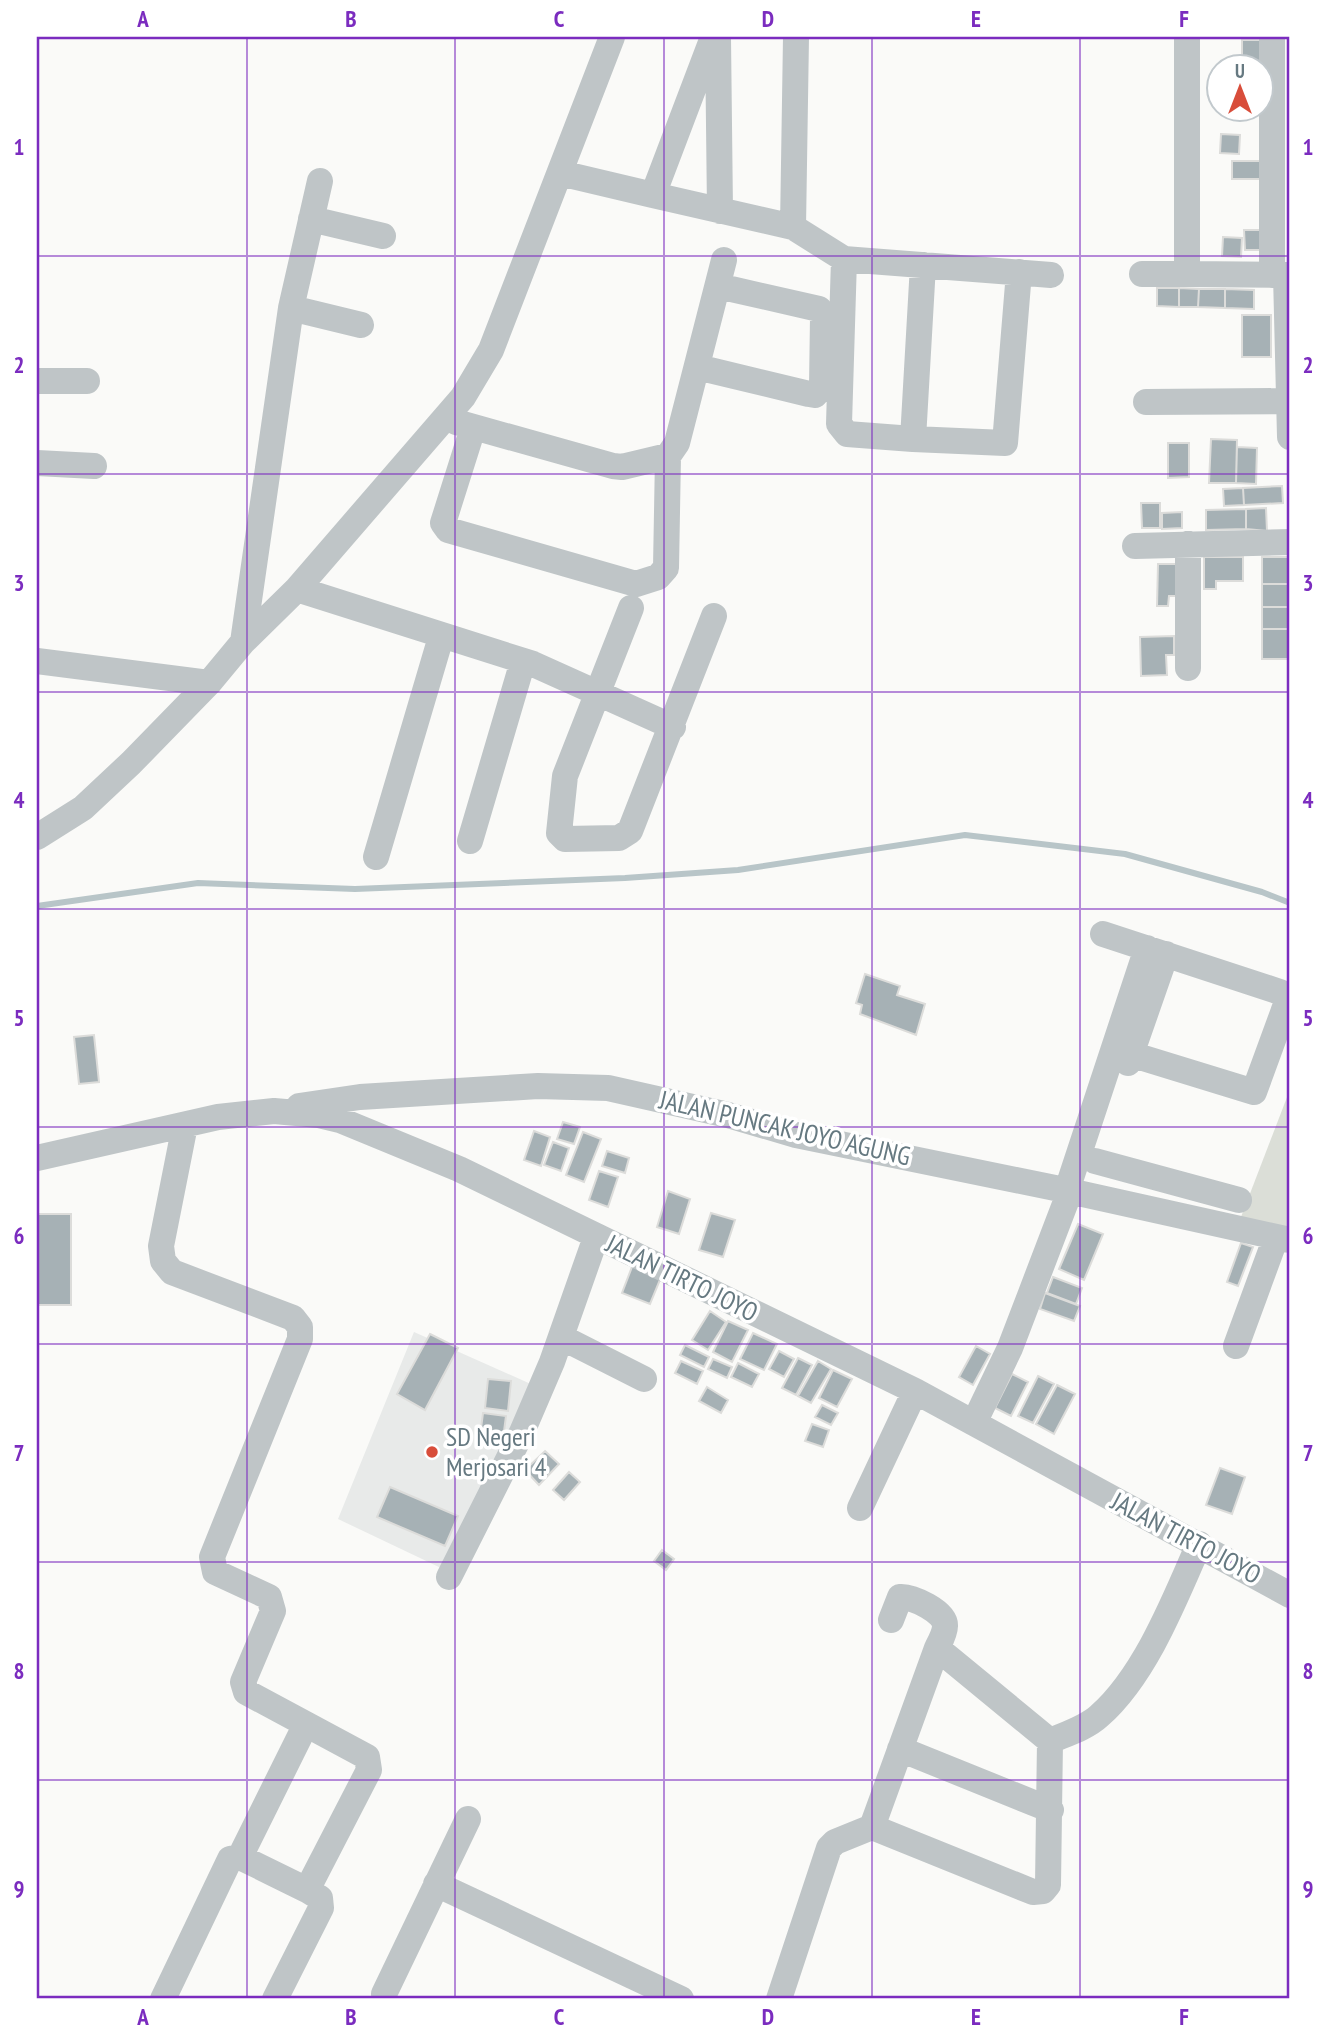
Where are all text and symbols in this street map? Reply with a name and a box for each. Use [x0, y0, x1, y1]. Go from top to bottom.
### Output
text: A [136, 4, 149, 33]
text: B [345, 4, 357, 33]
text: C [554, 4, 565, 33]
text: D [762, 4, 774, 33]
text: E [971, 4, 981, 33]
text: F [1179, 4, 1189, 33]
north arrow [1204, 52, 1274, 122]
text: U [1235, 59, 1245, 83]
text: 1 [14, 132, 25, 161]
text: 1 [1303, 132, 1314, 161]
text: 2 [14, 350, 25, 379]
text: 2 [1303, 350, 1314, 379]
text: 3 [14, 568, 25, 597]
text: 3 [1303, 568, 1314, 597]
text: 4 [14, 785, 25, 814]
text: 4 [1303, 785, 1314, 814]
text: 5 [14, 1003, 25, 1032]
text: 5 [1303, 1003, 1314, 1032]
street label: JALAN PUNCAK JOYO AGUNG [656, 1082, 914, 1172]
text: 6 [14, 1221, 25, 1250]
text: 6 [1303, 1221, 1314, 1250]
street label: JALAN TIRTO JOYO [600, 1226, 764, 1329]
place label: SD Negeri Merjosari 4 [446, 1420, 547, 1483]
text: 7 [14, 1438, 25, 1467]
text: 7 [1303, 1438, 1314, 1467]
marker: SD Negeri Merjosari 4 [424, 1444, 440, 1460]
street label: JALAN TIRTO JOYO [1105, 1484, 1267, 1591]
text: 8 [14, 1656, 25, 1685]
text: 8 [1303, 1656, 1314, 1685]
text: 9 [14, 1874, 25, 1903]
text: 9 [1303, 1874, 1314, 1903]
text: A [136, 2002, 149, 2031]
text: B [345, 2002, 357, 2031]
text: C [554, 2002, 565, 2031]
text: D [762, 2002, 774, 2031]
text: E [971, 2002, 981, 2031]
text: F [1179, 2002, 1189, 2031]

